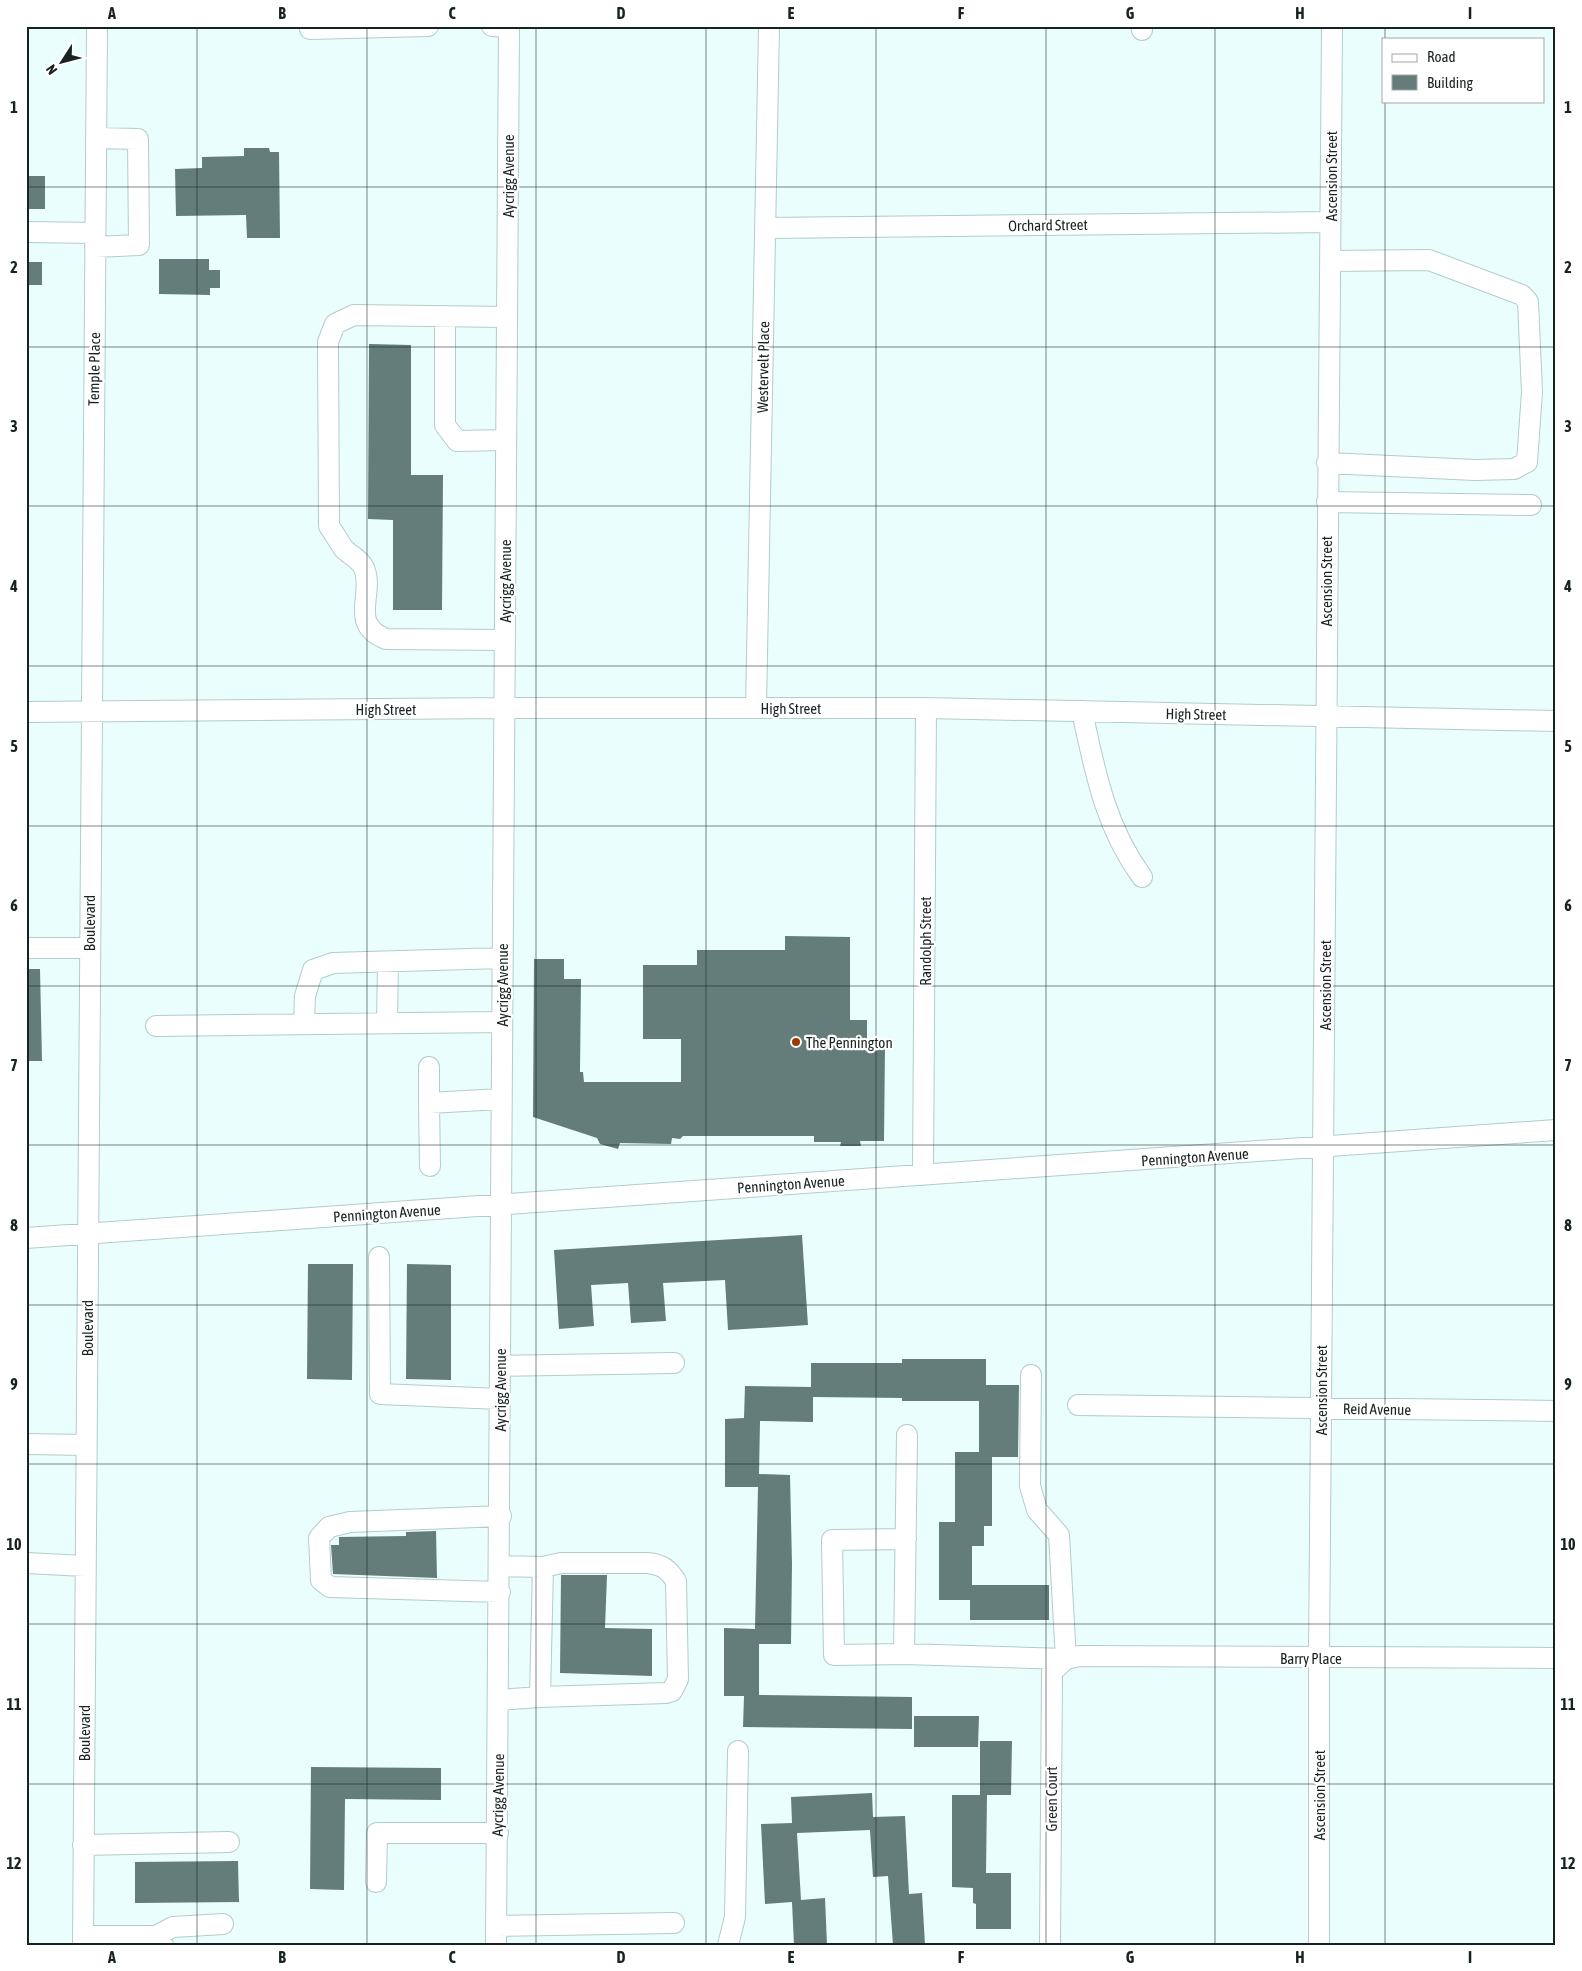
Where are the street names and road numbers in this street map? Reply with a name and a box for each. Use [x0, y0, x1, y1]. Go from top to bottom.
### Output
street label: Ascension Street [1323, 131, 1340, 221]
street label: Aycrigg Avenue [500, 134, 517, 217]
street label: Orchard Street [1008, 216, 1088, 234]
street label: Westervelt Place [754, 321, 772, 413]
street label: Temple Place [85, 332, 103, 406]
street label: Ascension Street [1318, 536, 1335, 626]
street label: Aycrigg Avenue [497, 539, 514, 622]
street label: High Street [761, 700, 821, 717]
street label: High Street [356, 701, 416, 718]
street label: High Street [1165, 705, 1227, 723]
street label: Boulevard [81, 895, 98, 951]
street label: Randolph Street [917, 896, 934, 986]
street label: Ascension Street [1317, 940, 1334, 1030]
street label: Aycrigg Avenue [494, 943, 511, 1026]
street label: Pennington Avenue [1141, 1145, 1250, 1169]
street label: Pennington Avenue [737, 1172, 846, 1196]
street label: Pennington Avenue [333, 1201, 442, 1225]
street label: Boulevard [79, 1300, 96, 1356]
street label: Ascension Street [1313, 1345, 1330, 1435]
street label: Aycrigg Avenue [492, 1348, 509, 1431]
street label: Reid Avenue [1343, 1400, 1412, 1418]
street label: Barry Place [1280, 1650, 1342, 1667]
street label: Boulevard [76, 1705, 93, 1761]
street label: Ascension Street [1311, 1750, 1328, 1840]
street label: Aycrigg Avenue [489, 1753, 507, 1837]
street label: Green Court [1043, 1767, 1060, 1831]

